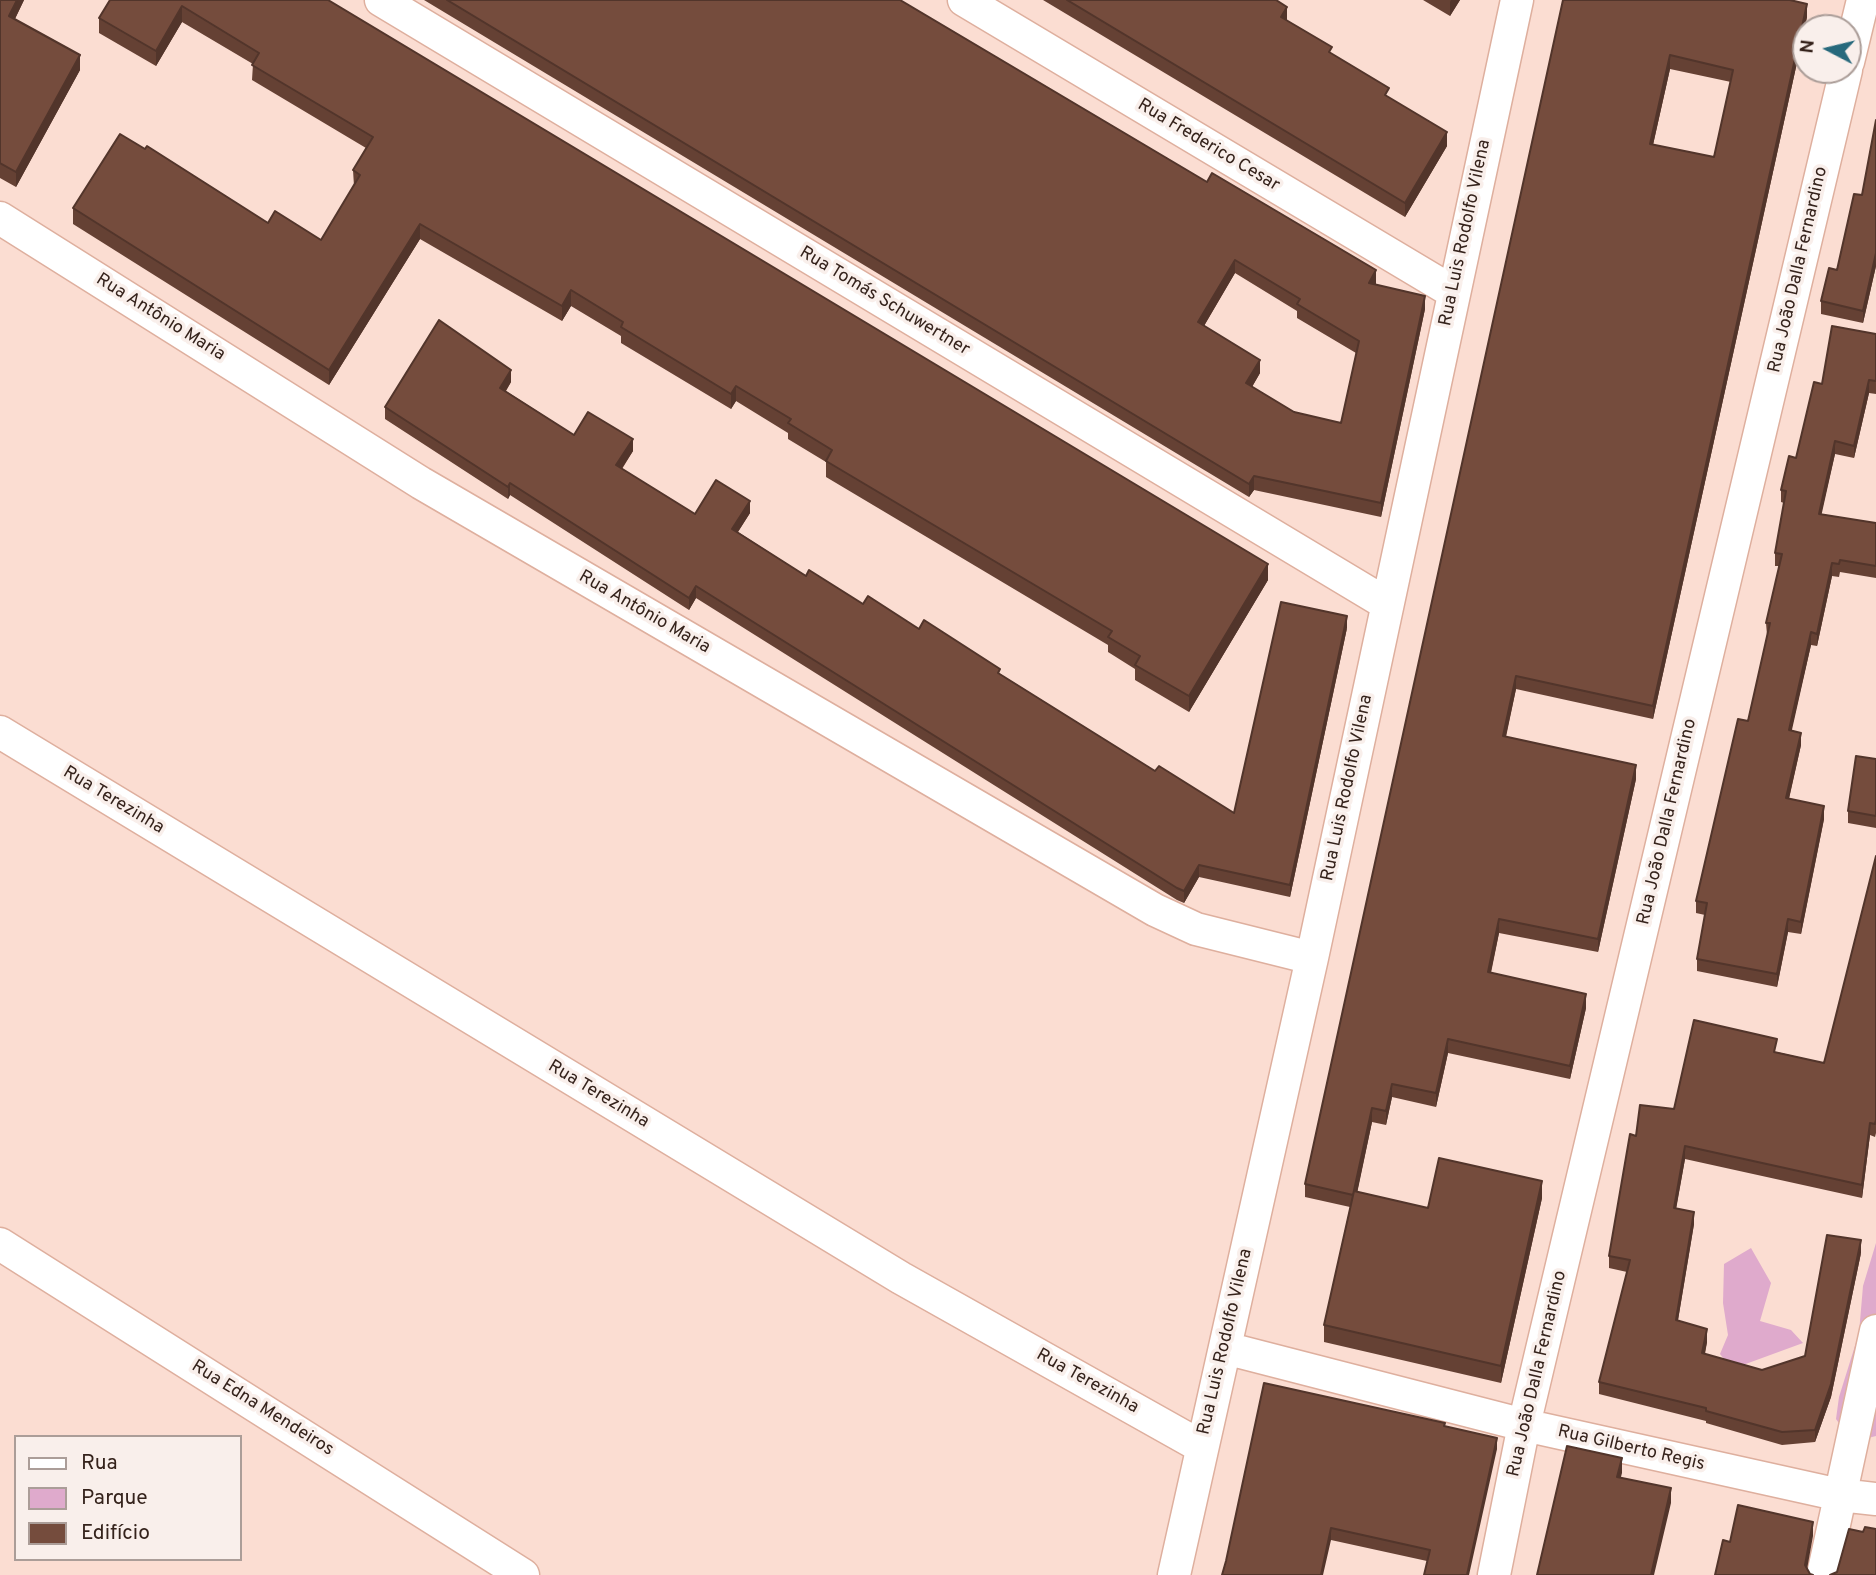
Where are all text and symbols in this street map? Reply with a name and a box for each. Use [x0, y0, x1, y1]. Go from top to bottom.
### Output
north arrow [1792, 14, 1862, 84]
text: N [1795, 38, 1821, 55]
street label: Rua Frederico Cesar [1133, 95, 1283, 197]
street label: Rua Luis Rodolfo Vilena [1436, 138, 1496, 328]
street label: Rua João Dalla Fernardino [1765, 165, 1833, 375]
street label: Rua Tomás Schuwertner [795, 243, 973, 361]
street label: Rua Antônio Maria [91, 270, 229, 366]
street label: Rua Antônio Maria [574, 567, 714, 659]
street label: Rua Luis Rodolfo Vilena [1318, 693, 1378, 883]
street label: Rua João Dalla Fernardino [1634, 717, 1702, 927]
street label: Rua Terezinha [59, 762, 167, 840]
street label: Rua Terezinha [544, 1056, 652, 1134]
street label: Rua Luis Rodolfo Vilena [1194, 1247, 1258, 1437]
street label: Rua João Dalla Fernardino [1504, 1269, 1572, 1479]
street label: Rua Terezinha [1032, 1345, 1142, 1419]
street label: Rua Edna Mendeiros [187, 1356, 337, 1462]
street label: Rua Gilberto Regis [1555, 1422, 1707, 1476]
legend [14, 1435, 242, 1561]
text: Rua [81, 1450, 118, 1477]
text: Parque [81, 1485, 148, 1512]
text: Edifício [81, 1520, 150, 1547]

